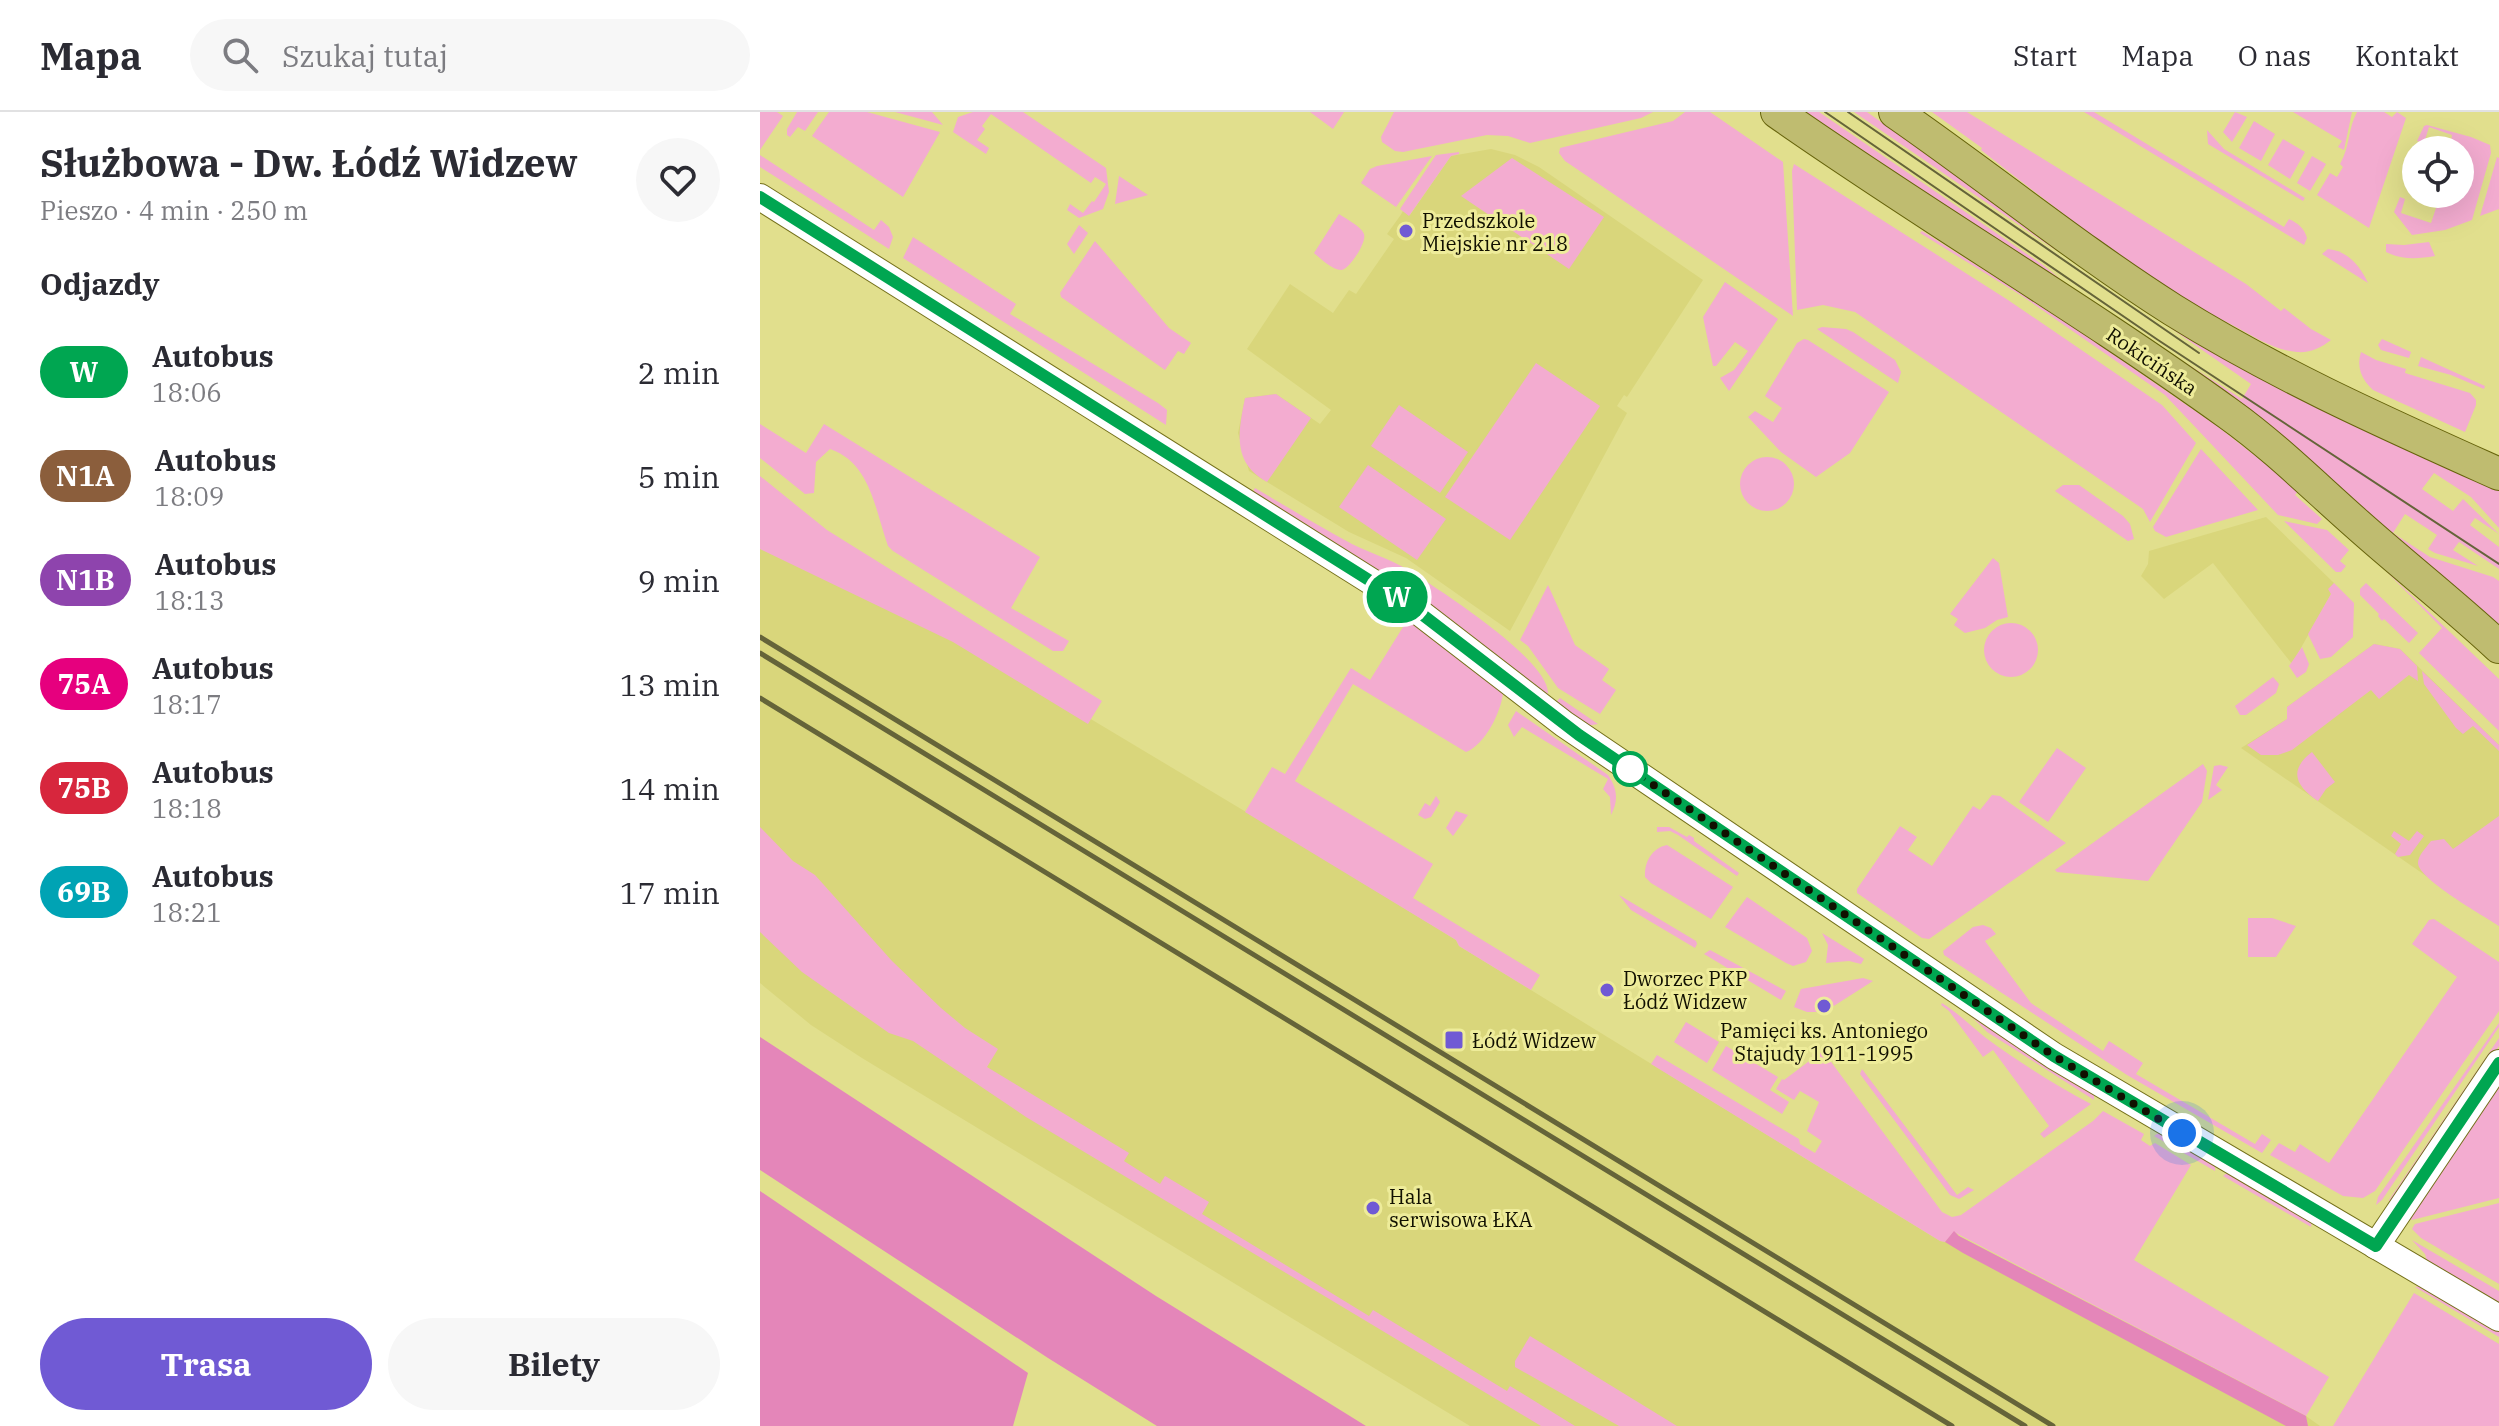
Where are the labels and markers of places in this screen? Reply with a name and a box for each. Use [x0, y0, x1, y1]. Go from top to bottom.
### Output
place label: Przedszkole Miejskie nr 218 [1422, 207, 1568, 257]
marker: Przedszkole Miejskie nr 218 [1397, 222, 1415, 240]
unlabelled marker [1613, 752, 1647, 786]
place label: Dworzec PKP Łódź Widzew [1623, 965, 1748, 1015]
marker: Dworzec PKP Łódź Widzew [1598, 981, 1616, 999]
marker: Pamięci ks. Antoniego Stajudy 1911-1995 [1815, 997, 1833, 1015]
place label: Pamięci ks. Antoniego Stajudy 1911-1995 [1720, 1017, 1928, 1067]
place label: Łódź Widzew [1472, 1027, 1597, 1054]
marker: Łódź Widzew [1443, 1029, 1465, 1051]
place label: Hala serwisowa ŁKA [1389, 1183, 1533, 1233]
marker: Hala serwisowa ŁKA [1364, 1199, 1382, 1217]

